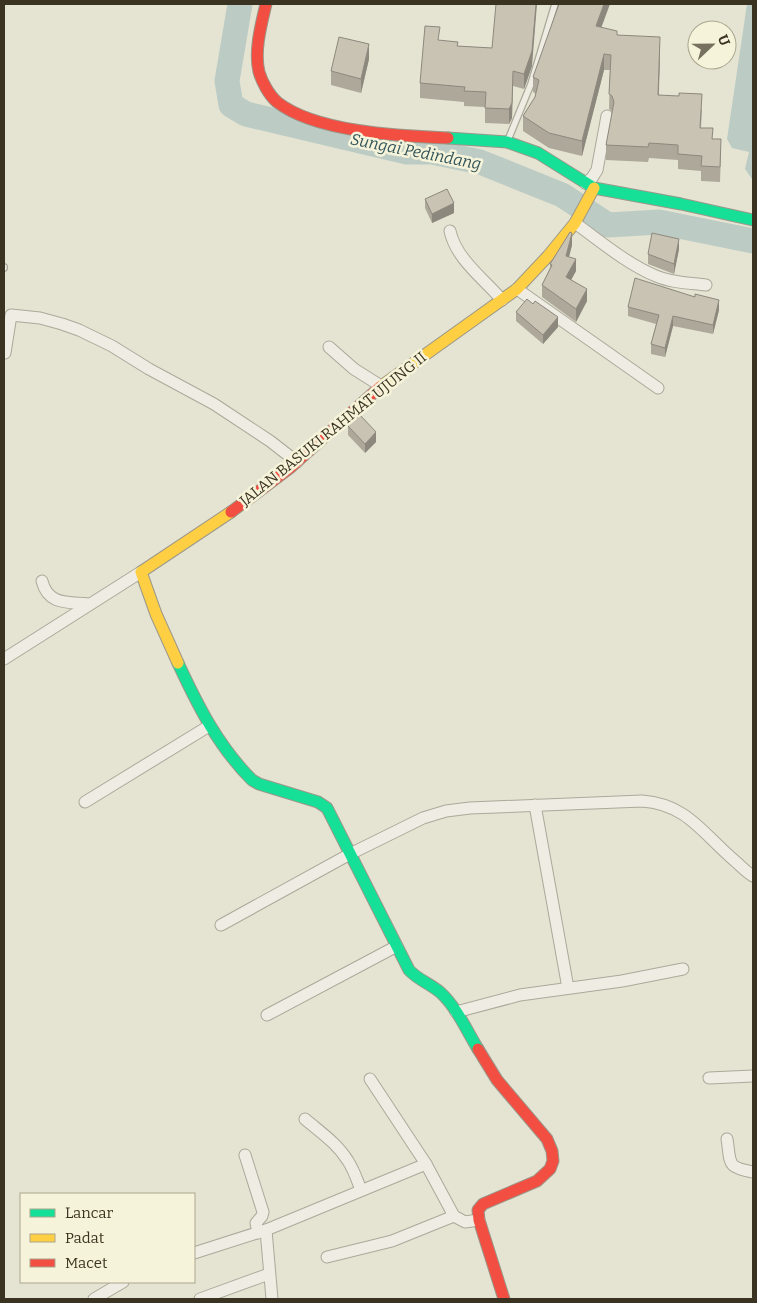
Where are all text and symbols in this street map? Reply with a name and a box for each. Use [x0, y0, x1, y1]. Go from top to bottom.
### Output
north arrow [687, 20, 737, 70]
text: U [714, 32, 734, 49]
water label: Sungai Pedindang [349, 129, 483, 173]
street label: JALAN BASUKI RAHMAT UJUNG II [235, 348, 430, 511]
legend [20, 1193, 195, 1283]
text: Lancar [65, 1204, 113, 1222]
text: Padat [65, 1229, 105, 1247]
text: Macet [65, 1254, 108, 1272]

